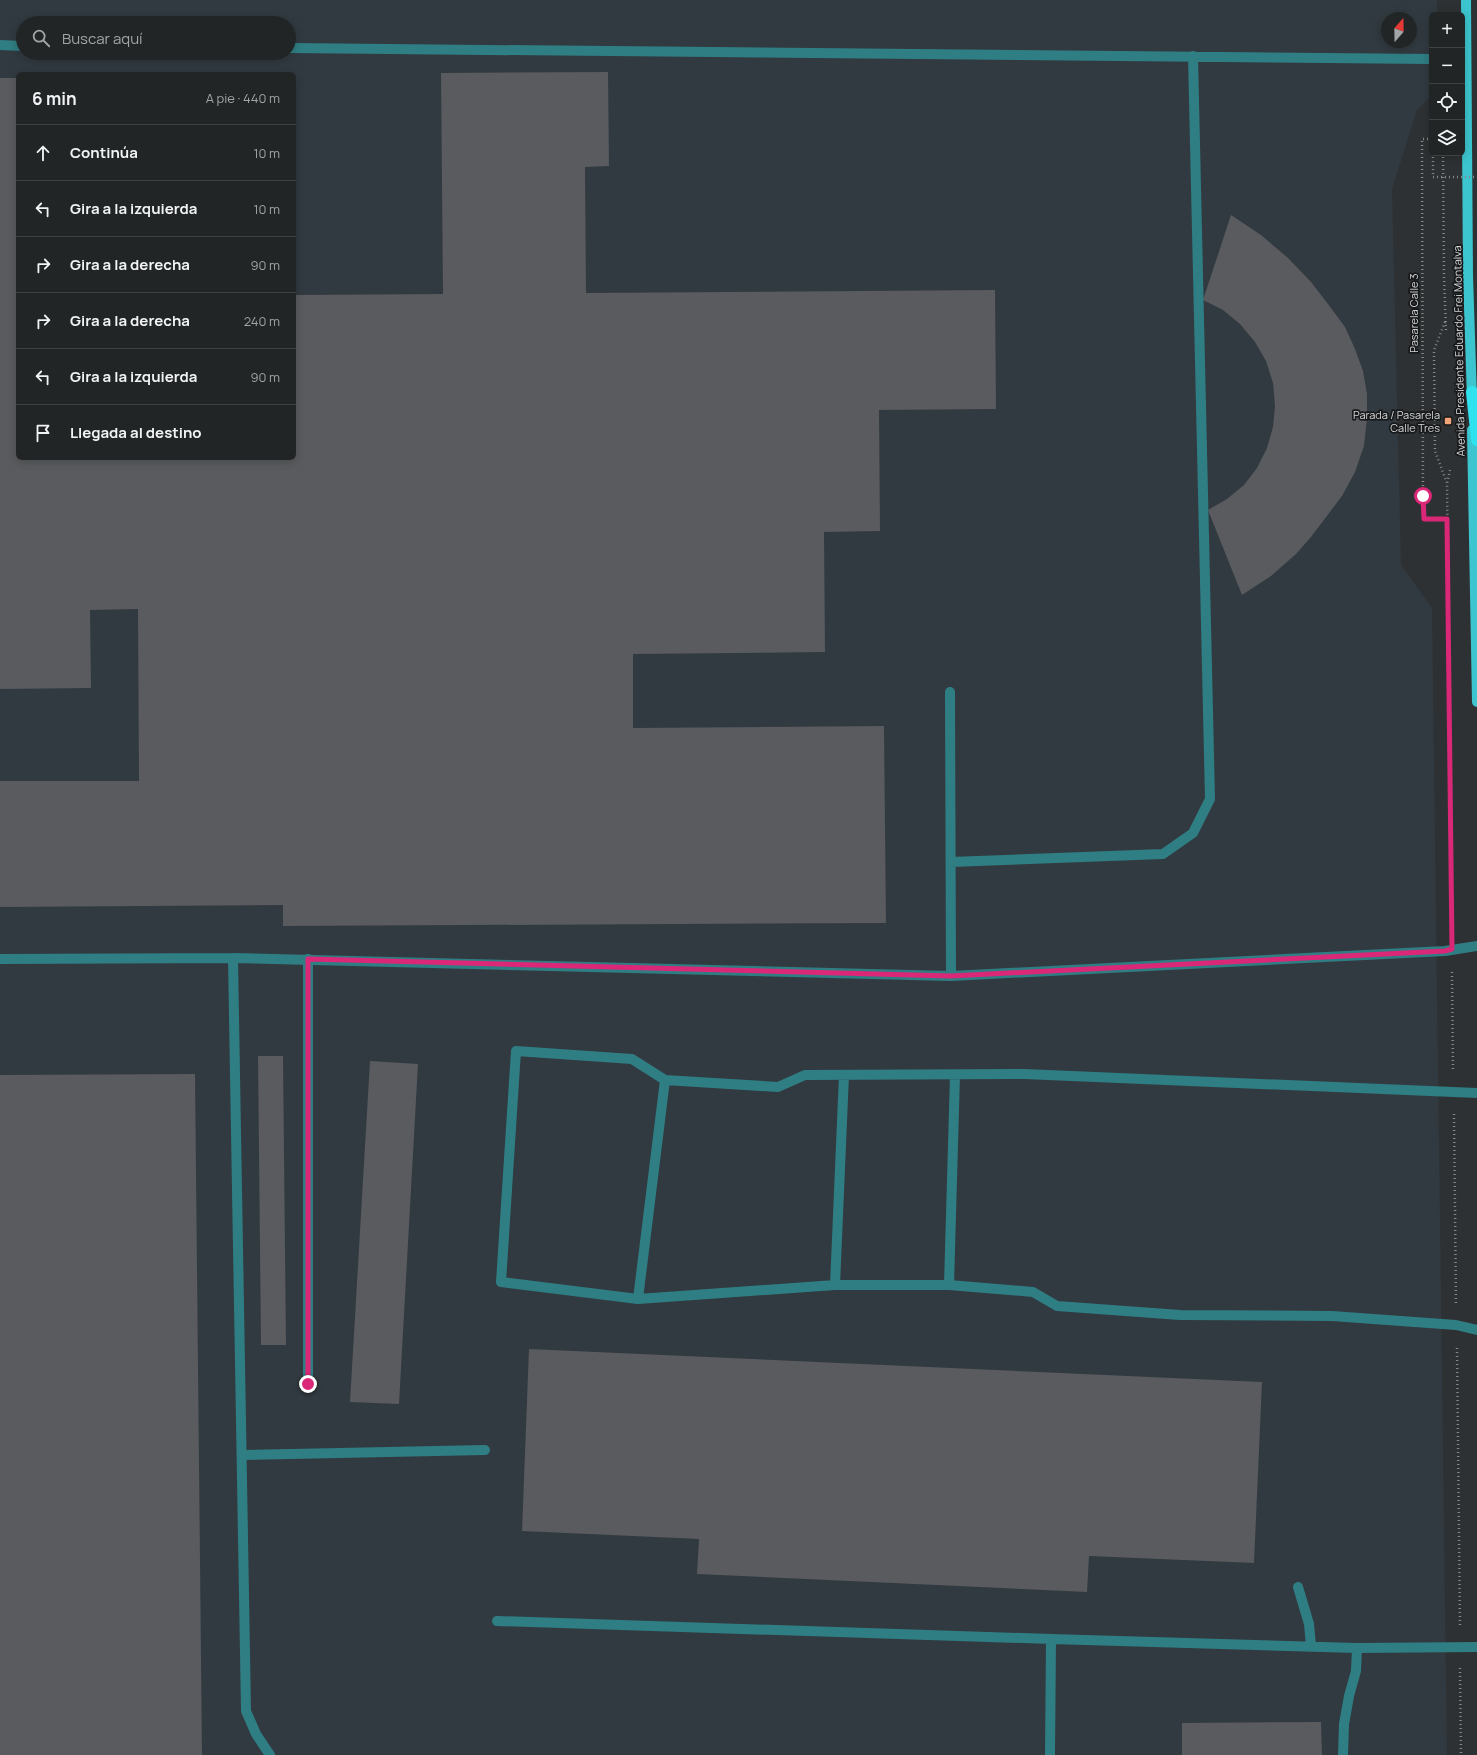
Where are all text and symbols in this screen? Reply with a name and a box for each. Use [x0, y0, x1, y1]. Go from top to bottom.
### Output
north arrow [1381, 12, 1417, 48]
map controls [1429, 12, 1465, 156]
button: + [1429, 12, 1465, 48]
search box [16, 16, 296, 60]
icon: search [30, 27, 52, 49]
text: Buscar aquí [62, 28, 143, 49]
button: − [1429, 48, 1465, 84]
button: locate [1429, 84, 1465, 120]
text: 6 min [32, 87, 77, 110]
text: A pie · 440 m [206, 89, 280, 107]
button: layers [1429, 120, 1465, 156]
icon: ahead [32, 142, 54, 164]
text: Continúa [70, 142, 138, 163]
text: 10 m [253, 144, 280, 162]
icon: left [32, 198, 54, 220]
text: Gira a la izquierda [70, 198, 197, 219]
text: 10 m [253, 200, 280, 218]
street label: Avenida Presidente Eduardo Frei Montalva [1449, 245, 1468, 457]
icon: right [32, 254, 54, 276]
text: Gira a la derecha [70, 254, 190, 275]
text: 90 m [250, 256, 280, 274]
street label: Pasarela Calle 3 [1406, 273, 1421, 353]
icon: right [32, 310, 54, 332]
text: Gira a la derecha [70, 310, 190, 331]
text: 240 m [244, 312, 280, 330]
icon: left [32, 366, 54, 388]
text: Gira a la izquierda [70, 366, 197, 387]
text: 90 m [250, 368, 280, 386]
place label: Parada / Pasarela Calle Tres [1353, 407, 1440, 435]
marker: Parada / Pasarela Calle Tres [1443, 416, 1453, 426]
icon: arrive [32, 422, 54, 444]
text: Llegada al destino [70, 422, 202, 443]
route start [1414, 487, 1432, 505]
route end [299, 1375, 317, 1393]

